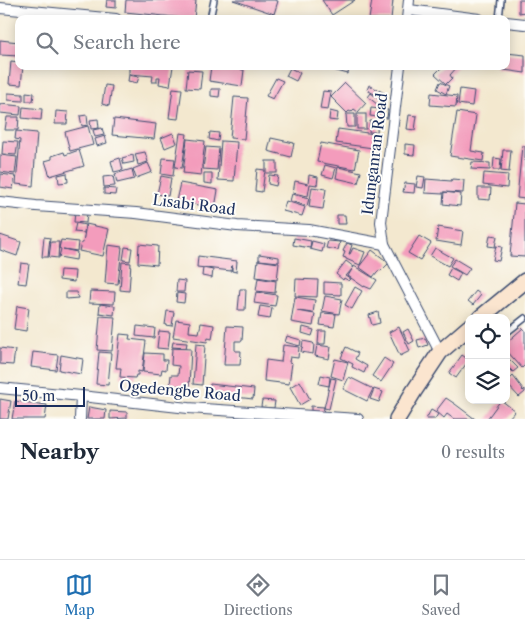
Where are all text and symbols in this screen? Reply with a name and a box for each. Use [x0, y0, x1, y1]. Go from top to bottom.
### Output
search box [15, 15, 510, 70]
icon: search [33, 29, 61, 57]
text: Search here [73, 31, 181, 54]
street label: Idunganran Road [358, 92, 391, 216]
street label: Lisabi Road [151, 190, 237, 219]
map controls [465, 314, 510, 404]
button: locate [465, 314, 510, 359]
button: layers [465, 359, 510, 404]
street label: Ogedengbe Road [118, 376, 242, 405]
scale bar [15, 384, 85, 407]
text: 50 m [22, 387, 55, 405]
text: Nearby [20, 439, 99, 464]
text: 0 results [441, 442, 505, 462]
tab: Map [64, 571, 95, 619]
tab: Directions [223, 571, 293, 619]
tab: Saved [422, 571, 460, 619]

